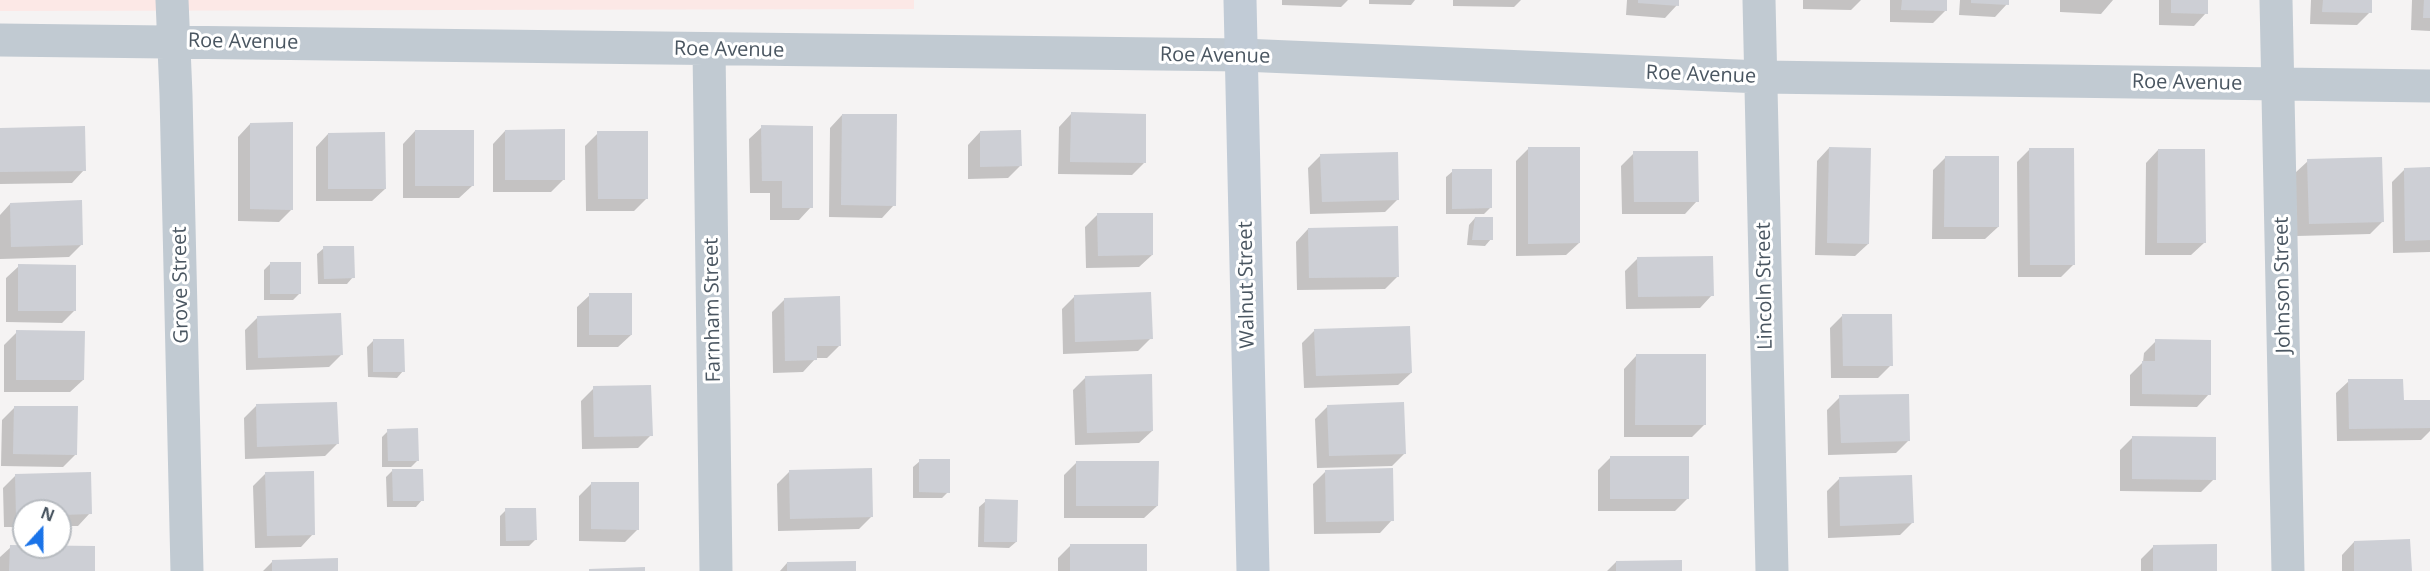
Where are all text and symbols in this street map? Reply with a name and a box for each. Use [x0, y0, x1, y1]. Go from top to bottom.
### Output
street label: Roe Avenue [188, 29, 298, 55]
street label: Roe Avenue [674, 37, 784, 63]
street label: Roe Avenue [1160, 43, 1270, 69]
street label: Roe Avenue [1645, 61, 1757, 89]
street label: Roe Avenue [2132, 70, 2242, 96]
street label: Johnson Street [2270, 216, 2296, 354]
street label: Walnut Street [1234, 221, 1260, 349]
street label: Lincoln Street [1752, 222, 1778, 350]
street label: Grove Street [168, 226, 194, 344]
street label: Farnham Street [700, 237, 726, 383]
north arrow [12, 499, 72, 559]
text: N [38, 501, 58, 527]

